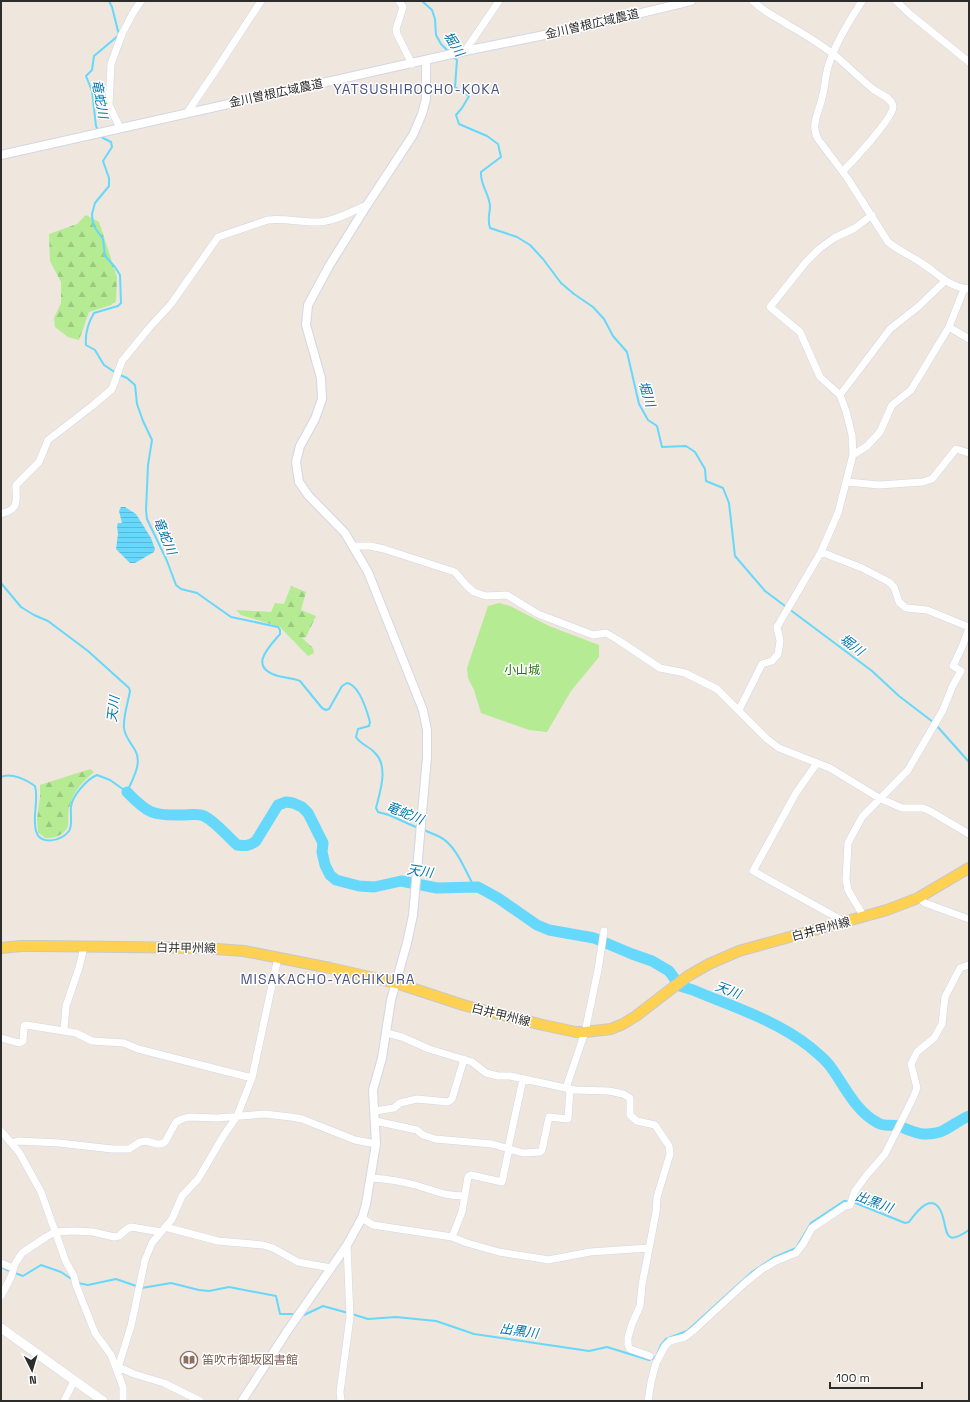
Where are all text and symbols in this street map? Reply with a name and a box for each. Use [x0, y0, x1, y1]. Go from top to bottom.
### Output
street label: 金川曽根広域農道 [543, 5, 641, 43]
water label: 堀川 [440, 28, 469, 61]
street label: 金川曽根広域農道 [227, 75, 325, 111]
water label: 竜蛇川 [88, 78, 112, 122]
district label: YATSUSHIROCHO-KOKA [333, 80, 501, 98]
water label: 堀川 [635, 379, 660, 411]
water label: 竜蛇川 [150, 515, 181, 559]
water label: 堀川 [836, 630, 869, 661]
park label: 小山城 [504, 662, 540, 678]
water label: 天川 [103, 693, 123, 723]
water label: 竜蛇川 [384, 798, 428, 829]
water label: 天川 [406, 861, 436, 882]
street label: 白井甲州線 [790, 914, 852, 944]
street label: 白井甲州線 [156, 939, 216, 957]
district label: MISAKACHO-YACHIKURA [240, 970, 416, 988]
water label: 天川 [713, 977, 745, 1003]
street label: 白井甲州線 [470, 1000, 532, 1030]
water label: 出黒川 [853, 1187, 897, 1217]
water label: 出黒川 [498, 1320, 541, 1342]
north arrow [12, 1350, 52, 1390]
library icon: 笛吹市御坂図書館 [179, 1350, 199, 1370]
place label: 笛吹市御坂図書館 [202, 1352, 298, 1368]
scale bar [830, 1364, 922, 1390]
text: 100 m [836, 1370, 870, 1386]
text: N [29, 1373, 37, 1387]

